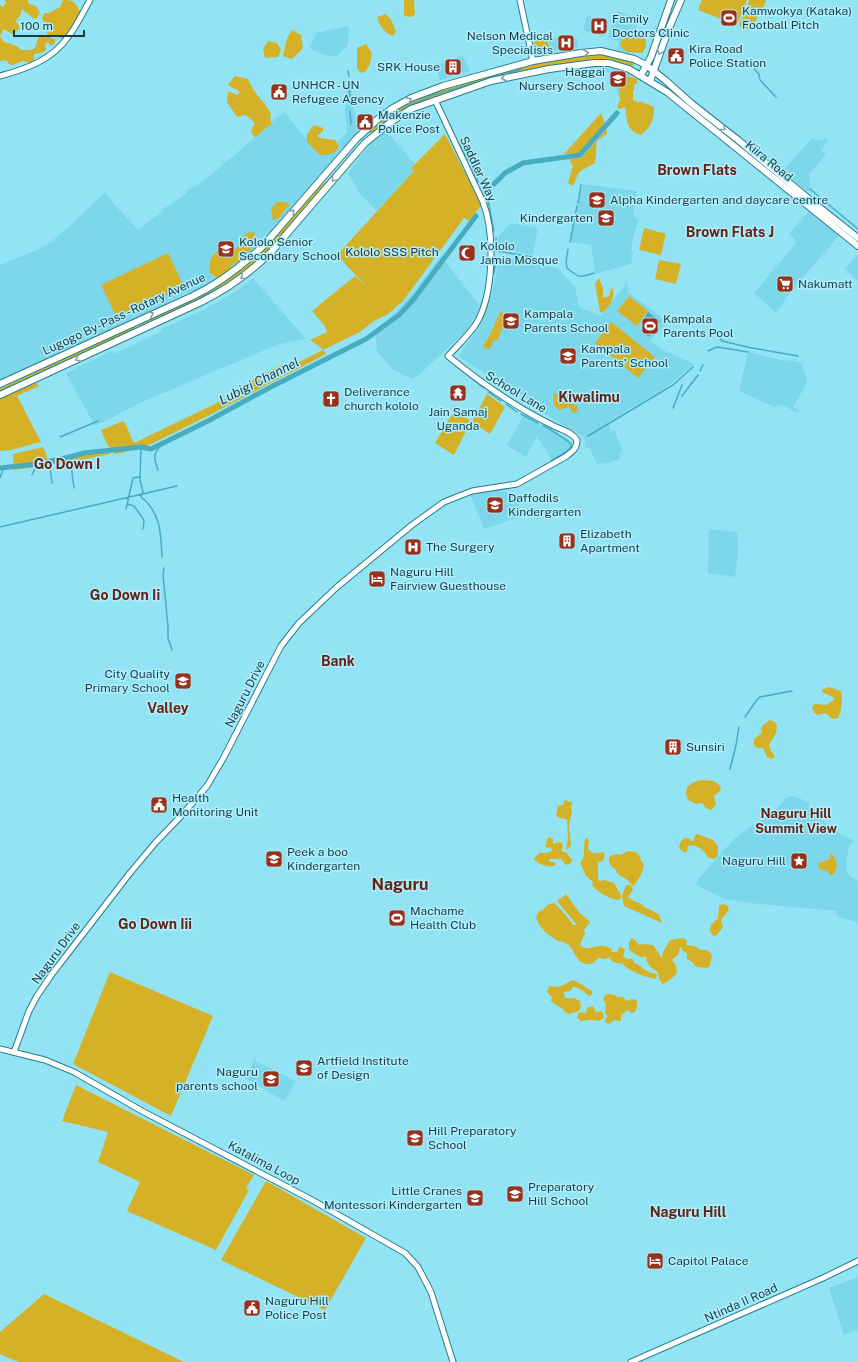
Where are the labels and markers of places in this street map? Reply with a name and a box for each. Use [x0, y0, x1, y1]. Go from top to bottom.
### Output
place label: Kamwokya (Kataka) Football Pitch [742, 4, 852, 32]
sports icon: Kamwokya (Kataka) Football Pitch [719, 8, 739, 28]
place label: Family Doctors Clinic [612, 12, 690, 40]
hospital icon: Family Doctors Clinic [589, 16, 609, 36]
place label: Nelson Medical Specialists [467, 29, 553, 57]
hospital icon: Nelson Medical Specialists [556, 33, 576, 53]
place label: Kira Road Police Station [689, 42, 766, 70]
public building icon: Kira Road Police Station [666, 46, 686, 66]
building icon: SRK House [443, 57, 463, 77]
place label: SRK House [377, 60, 440, 74]
place label: Haggai Nursery School [519, 65, 605, 93]
school or university icon: Haggai Nursery School [608, 69, 628, 89]
place label: UNHCR - UN Refugee Agency [292, 78, 385, 106]
public building icon: UNHCR - UN Refugee Agency [269, 82, 289, 102]
place label: Makenzie Police Post [378, 108, 440, 136]
public building icon: Makenzie Police Post [355, 112, 375, 132]
school or university icon: Alpha Kindergarten and daycare centre [587, 190, 607, 210]
place label: Alpha Kindergarten and daycare centre [610, 193, 829, 207]
school or university icon: Kindergarten [596, 208, 616, 228]
place label: Kindergarten [520, 211, 593, 225]
place label: Kololo Senior Secondary School [239, 235, 341, 263]
school or university icon: Kololo Senior Secondary School [216, 239, 236, 259]
place label: Kololo Jamia Mosque [480, 239, 559, 267]
mosque icon: Kololo Jamia Mosque [457, 243, 477, 263]
supermarket icon: Nakumatt [775, 274, 795, 294]
place label: Nakumatt [798, 277, 853, 291]
place label: Kampala Parents School [524, 307, 609, 335]
school or university icon: Kampala Parents School [501, 311, 521, 331]
place label: Kampala Parents Pool [663, 312, 734, 340]
sports icon: Kampala Parents Pool [640, 316, 660, 336]
place label: Kampala Parents' School [581, 342, 669, 370]
school or university icon: Kampala Parents' School [558, 346, 578, 366]
temple icon: Jain Samaj Uganda [448, 383, 468, 403]
place label: Deliverance church kololo [344, 385, 419, 413]
church icon: Deliverance church kololo [321, 389, 341, 409]
place label: Jain Samaj Uganda [429, 405, 487, 433]
place label: Daffodils Kindergarten [508, 491, 581, 519]
school or university icon: Daffodils Kindergarten [485, 495, 505, 515]
place label: Elizabeth Apartment [580, 527, 640, 555]
building icon: Elizabeth Apartment [557, 531, 577, 551]
hospital icon: The Surgery [403, 537, 423, 557]
place label: The Surgery [426, 540, 495, 554]
place label: Naguru Hill Fairview Guesthouse [390, 565, 506, 593]
hotel icon: Naguru Hill Fairview Guesthouse [367, 569, 387, 589]
place label: City Quality Primary School [85, 667, 171, 695]
school or university icon: City Quality Primary School [173, 671, 193, 691]
building icon: Sunsiri [663, 737, 683, 757]
place label: Sunsiri [686, 740, 725, 754]
place label: Health Monitoring Unit [172, 791, 259, 819]
public building icon: Health Monitoring Unit [149, 795, 169, 815]
place label: Peek a boo Kindergarten [287, 845, 360, 873]
school or university icon: Peek a boo Kindergarten [264, 849, 284, 869]
place icon: Naguru Hill [789, 851, 809, 871]
place label: Naguru Hill [722, 854, 786, 868]
place label: Machame Health Club [410, 904, 476, 932]
sports icon: Machame Health Club [387, 908, 407, 928]
place label: Artfield Institute of Design [317, 1054, 409, 1082]
school or university icon: Artfield Institute of Design [294, 1058, 314, 1078]
place label: Naguru parents school [176, 1065, 258, 1093]
school or university icon: Naguru parents school [261, 1069, 281, 1089]
place label: Hill Preparatory School [428, 1124, 517, 1152]
school or university icon: Hill Preparatory School [405, 1128, 425, 1148]
place label: Preparatory Hill School [528, 1180, 595, 1208]
place label: Little Cranes Montessori Kindergarten [324, 1184, 462, 1212]
school or university icon: Preparatory Hill School [505, 1184, 525, 1204]
school or university icon: Little Cranes Montessori Kindergarten [465, 1188, 485, 1208]
hotel icon: Capitol Palace [645, 1251, 665, 1271]
place label: Capitol Palace [668, 1254, 749, 1268]
place label: Naguru Hill Police Post [265, 1294, 329, 1322]
public building icon: Naguru Hill Police Post [242, 1298, 262, 1318]

